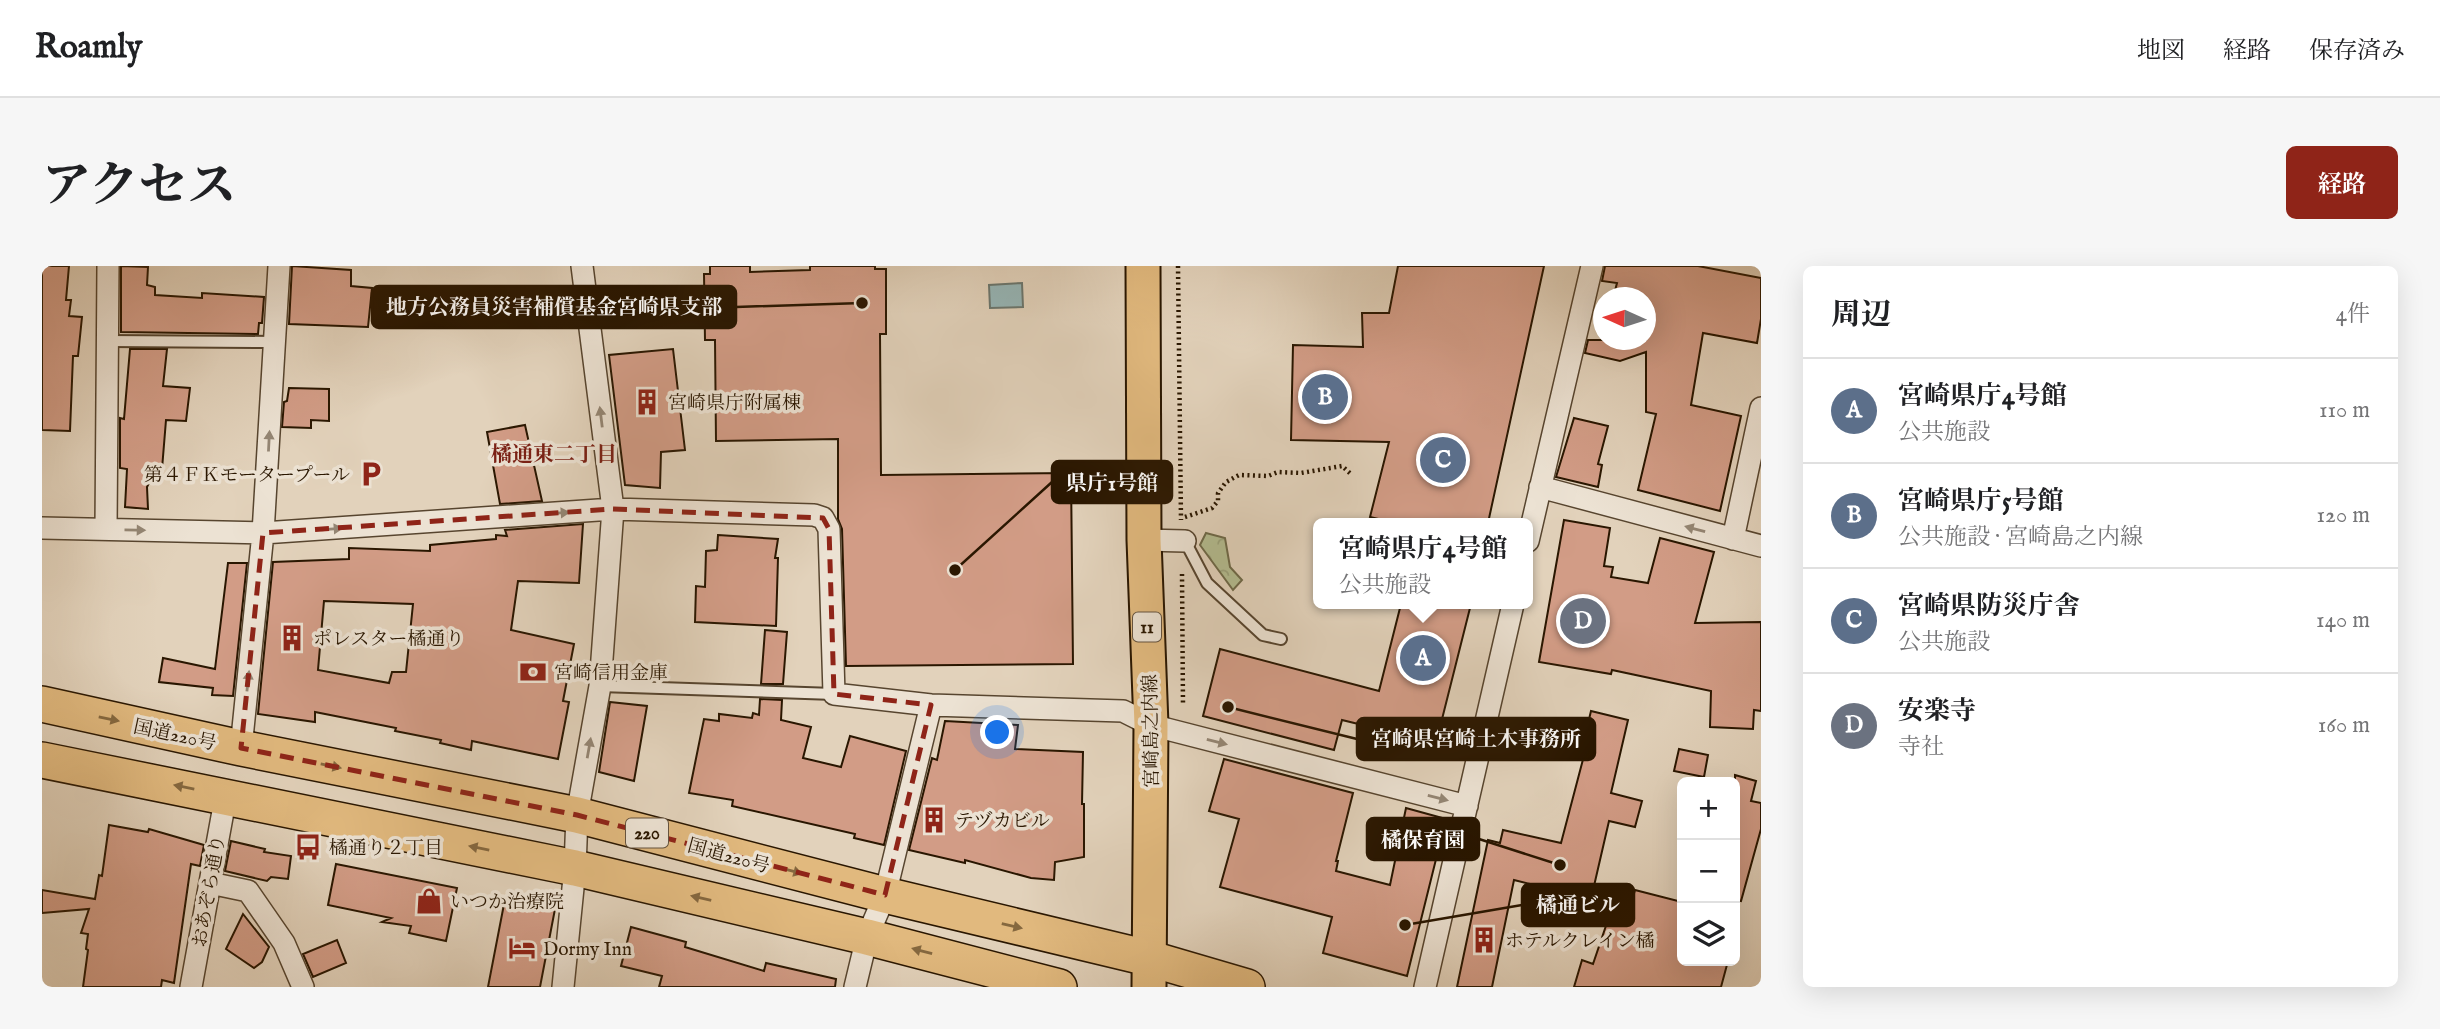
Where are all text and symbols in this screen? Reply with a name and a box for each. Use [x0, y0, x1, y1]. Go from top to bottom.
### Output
text: Roamly [35, 27, 142, 69]
text: 地図 [2137, 36, 2185, 67]
text: 経路 [2223, 36, 2271, 67]
text: 保存済み [2309, 36, 2405, 67]
button: 経路 [2286, 146, 2398, 219]
text: アクセス [42, 157, 237, 219]
callout: 地方公務員災害補償基金宮崎県支部 [372, 286, 736, 328]
north arrow [1593, 287, 1656, 350]
text: 地方公務員災害補償基金宮崎県支部 [386, 295, 722, 322]
text: 周辺 [1831, 297, 1891, 335]
text: 4件 [2336, 300, 2370, 329]
pin: B [1302, 371, 1348, 423]
text: 宮崎県庁4号館 [1898, 380, 2067, 413]
building icon: 宮崎県庁附属棟 [632, 387, 662, 417]
place label: 宮崎県庁附属棟 [668, 392, 801, 416]
text: A [1846, 396, 1862, 425]
text: 110 m [2319, 396, 2370, 425]
one-way arrow [596, 406, 607, 428]
text: 公共施設 [1898, 418, 1990, 447]
one-way arrow [264, 430, 275, 452]
pin: C [1420, 434, 1466, 486]
district label: 橘通東二丁目 [491, 442, 617, 469]
parking icon: 第４ＦＫモータープール [356, 459, 386, 489]
callout: 県庁1号館 [1052, 461, 1172, 503]
place label: 第４ＦＫモータープール [144, 464, 350, 488]
text: 県庁1号館 [1066, 471, 1158, 498]
text: 宮崎県庁5号館 [1898, 485, 2063, 518]
text: B [1846, 501, 1862, 530]
text: 120 m [2317, 501, 2370, 530]
one-way arrow [548, 507, 570, 518]
popup [1313, 518, 1533, 609]
one-way arrow [321, 523, 343, 534]
one-way arrow [1684, 523, 1706, 534]
text: 公共施設 · 宮崎島之内線 [1898, 523, 2143, 552]
one-way arrow [124, 525, 146, 536]
text: 宮崎県庁4号館 [1339, 533, 1507, 566]
text: 公共施設 [1339, 571, 1431, 600]
text: 宮崎県防災庁舎 [1898, 590, 2080, 623]
pin: D [1560, 595, 1606, 647]
text: C [1846, 606, 1862, 635]
text: 140 m [2316, 606, 2370, 635]
road number: 11 [1133, 612, 1161, 642]
building icon: ポレスター橘通り [277, 623, 307, 653]
place label: ポレスター橘通り [313, 628, 464, 652]
text: 公共施設 [1898, 628, 1990, 657]
pin: A [1400, 632, 1446, 684]
bank icon: 宮崎信用金庫 [518, 657, 548, 687]
place label: 宮崎信用金庫 [554, 662, 668, 686]
one-way arrow [243, 669, 254, 691]
street label: 宮崎島之内線 [1139, 674, 1165, 788]
text: 安楽寺 [1898, 695, 1976, 728]
text: D [1845, 711, 1863, 740]
text: 160 m [2318, 711, 2370, 740]
one-way arrow [98, 714, 120, 725]
street label: 国道220号 [131, 715, 218, 756]
your location [980, 715, 1014, 749]
callout: 宮崎県宮崎土木事務所 [1357, 718, 1595, 760]
text: 宮崎県宮崎土木事務所 [1371, 727, 1581, 754]
text: 寺社 [1898, 733, 1944, 762]
one-way arrow [584, 737, 595, 759]
one-way arrow [1206, 737, 1228, 748]
one-way arrow [320, 761, 342, 772]
map controls [1677, 777, 1740, 966]
button: + [1677, 777, 1740, 840]
one-way arrow [173, 782, 195, 793]
one-way arrow [1427, 793, 1449, 804]
building icon: テヅカビル [919, 805, 949, 835]
place label: テヅカビル [955, 810, 1050, 834]
road number: 220 [626, 818, 668, 848]
callout: 橘保育園 [1367, 818, 1479, 860]
text: 橘保育園 [1381, 828, 1465, 855]
bus stop icon: 橘通り２丁目 [293, 832, 323, 862]
street label: おあぞら通り [188, 833, 232, 950]
street label: 国道220号 [685, 834, 772, 879]
place label: 橘通り２丁目 [329, 837, 443, 861]
button: − [1677, 840, 1740, 903]
one-way arrow [468, 843, 490, 854]
one-way arrow [781, 866, 803, 877]
callout: 橘通ビル [1522, 884, 1634, 926]
shop icon: いつか治療院 [414, 886, 444, 916]
place label: いつか治療院 [450, 891, 564, 915]
one-way arrow [690, 892, 712, 903]
text: 橘通ビル [1536, 893, 1620, 920]
button: layers [1677, 903, 1740, 966]
one-way arrow [1002, 921, 1024, 932]
building icon: ホテルクレイン橘 [1469, 925, 1499, 955]
place label: ホテルクレイン橘 [1505, 930, 1655, 954]
hotel icon: Dormy Inn [507, 933, 537, 963]
place label: Dormy Inn [543, 938, 632, 962]
one-way arrow [911, 945, 933, 956]

